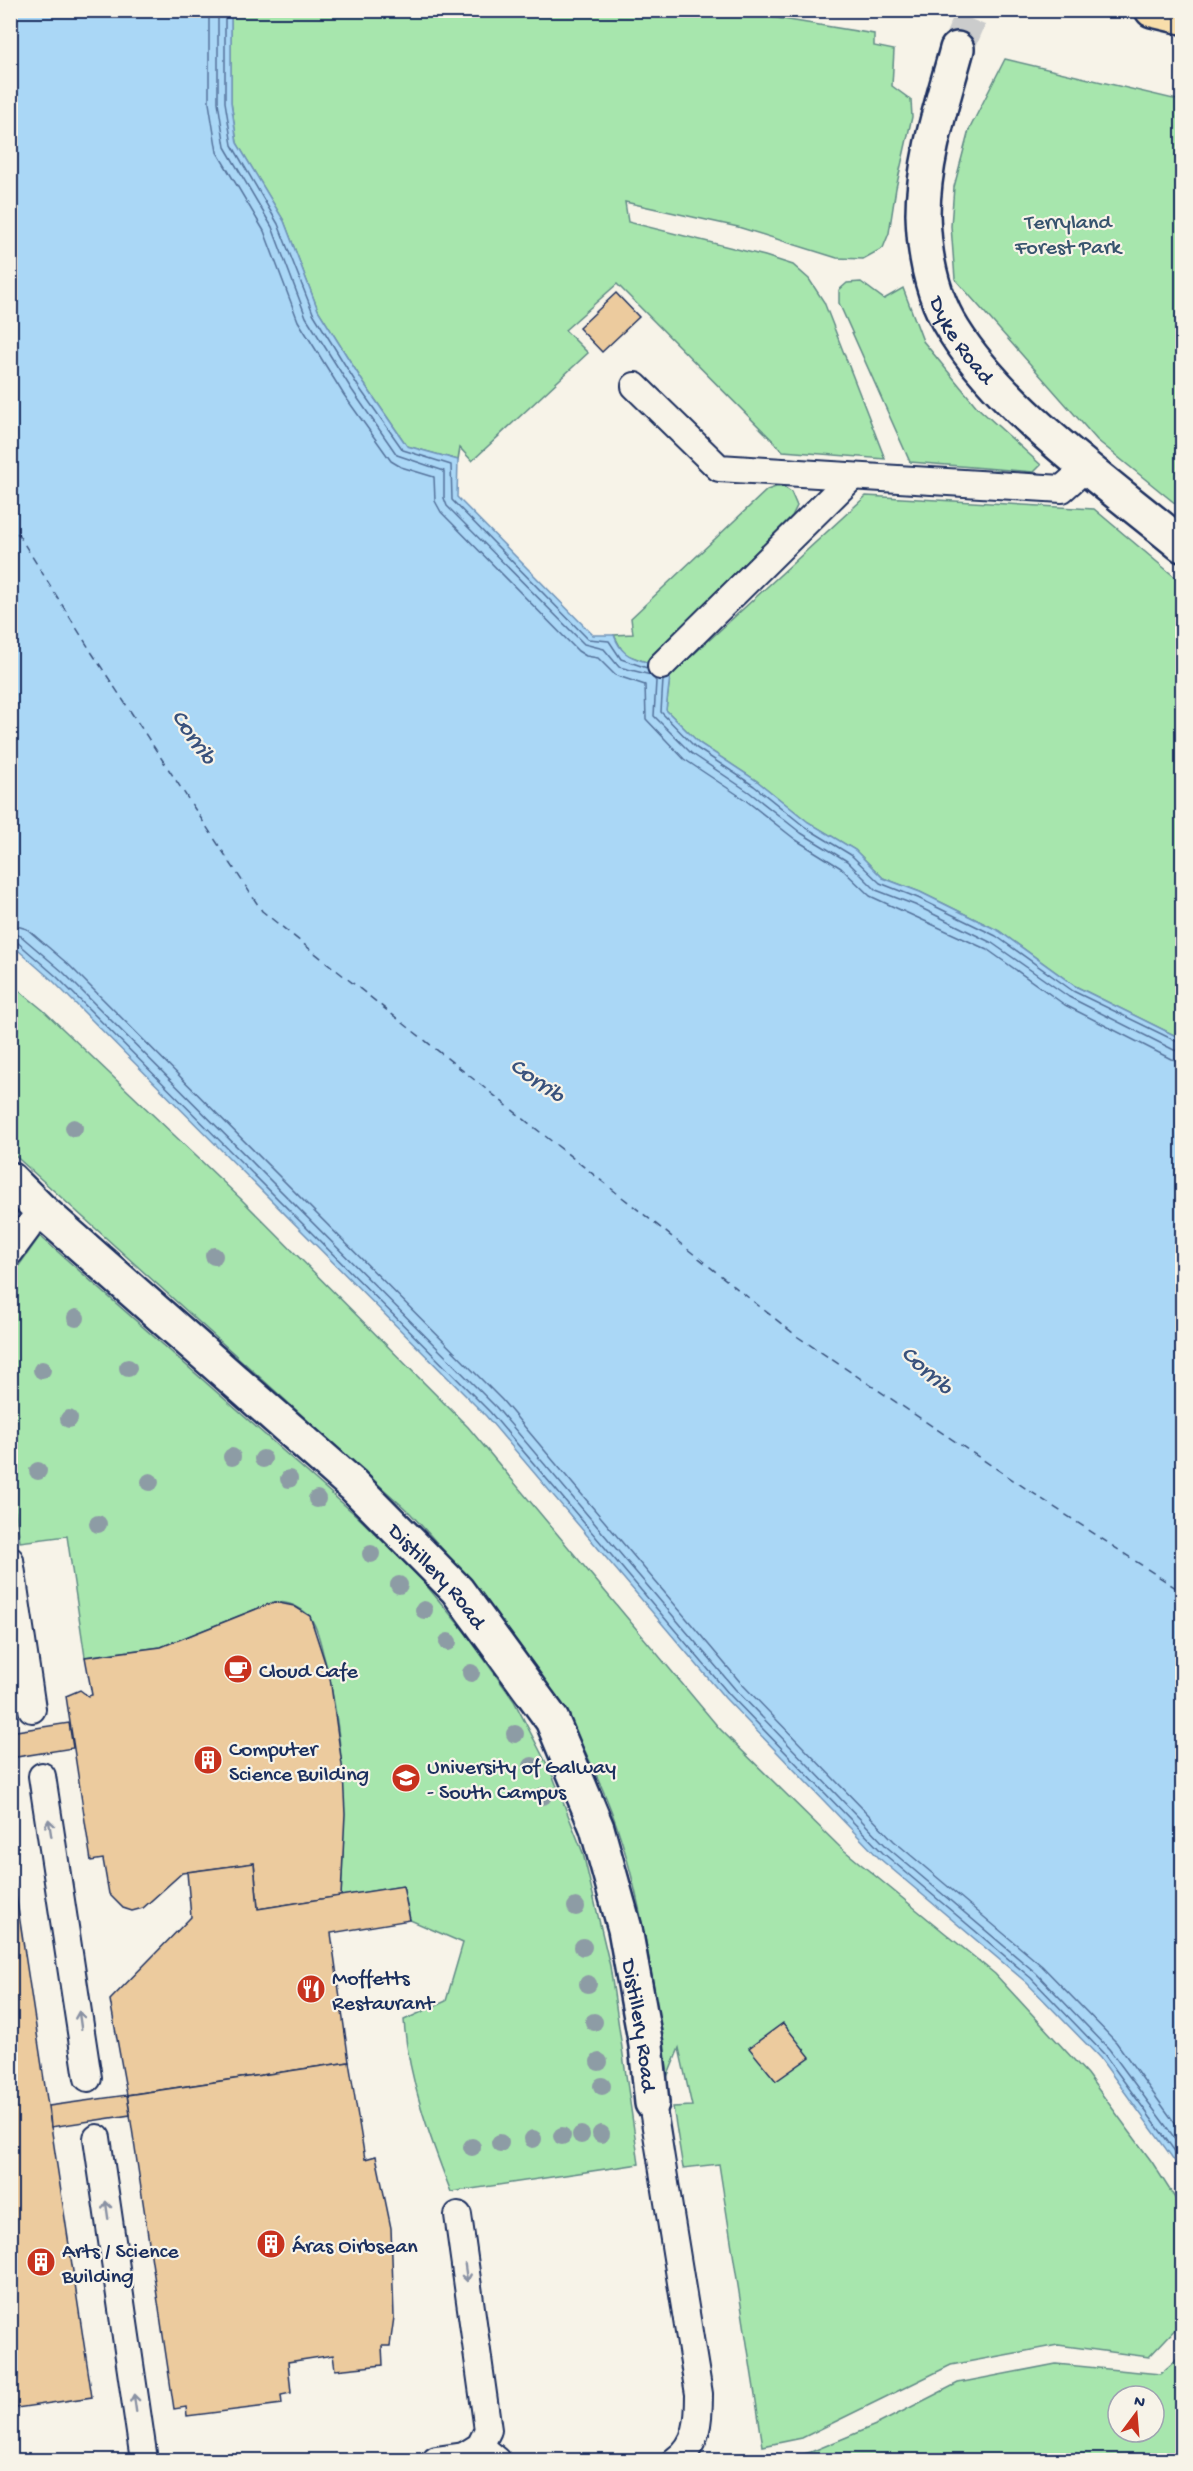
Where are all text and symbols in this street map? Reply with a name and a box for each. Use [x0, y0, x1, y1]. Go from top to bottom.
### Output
park label: Terryland Forest Park [1014, 211, 1123, 262]
street label: Dyke Road [921, 291, 999, 392]
water label: Corrib [163, 705, 222, 772]
water label: Corrib [503, 1052, 570, 1112]
water label: Corrib [894, 1340, 959, 1404]
street label: Distillery Road [380, 1518, 491, 1637]
cafe icon: Cloud Cafe [222, 1653, 254, 1685]
place label: Cloud Cafe [259, 1660, 358, 1686]
place label: Computer Science Building [229, 1738, 369, 1789]
building icon: Computer Science Building [192, 1744, 224, 1776]
place label: University of Galway - South Campus [427, 1756, 616, 1807]
school or university icon: University of Galway - South Campus [390, 1762, 422, 1794]
one-way arrow [45, 1818, 56, 1838]
street label: Distillery Road [613, 1956, 660, 2095]
place label: Moffetts Restaurant [332, 1967, 436, 2018]
restaurant icon: Moffetts Restaurant [295, 1973, 327, 2005]
one-way arrow [74, 2011, 85, 2031]
one-way arrow [101, 2200, 112, 2220]
building icon: Áras Oirbsean [255, 2228, 287, 2260]
place label: Áras Oirbsean [292, 2235, 418, 2261]
place label: Arts / Science Building [61, 2240, 179, 2291]
building icon: Arts / Science Building [25, 2246, 57, 2278]
one-way arrow [461, 2262, 472, 2282]
north arrow [1106, 2384, 1166, 2444]
text: N [1132, 2392, 1147, 2414]
one-way arrow [130, 2393, 141, 2413]

